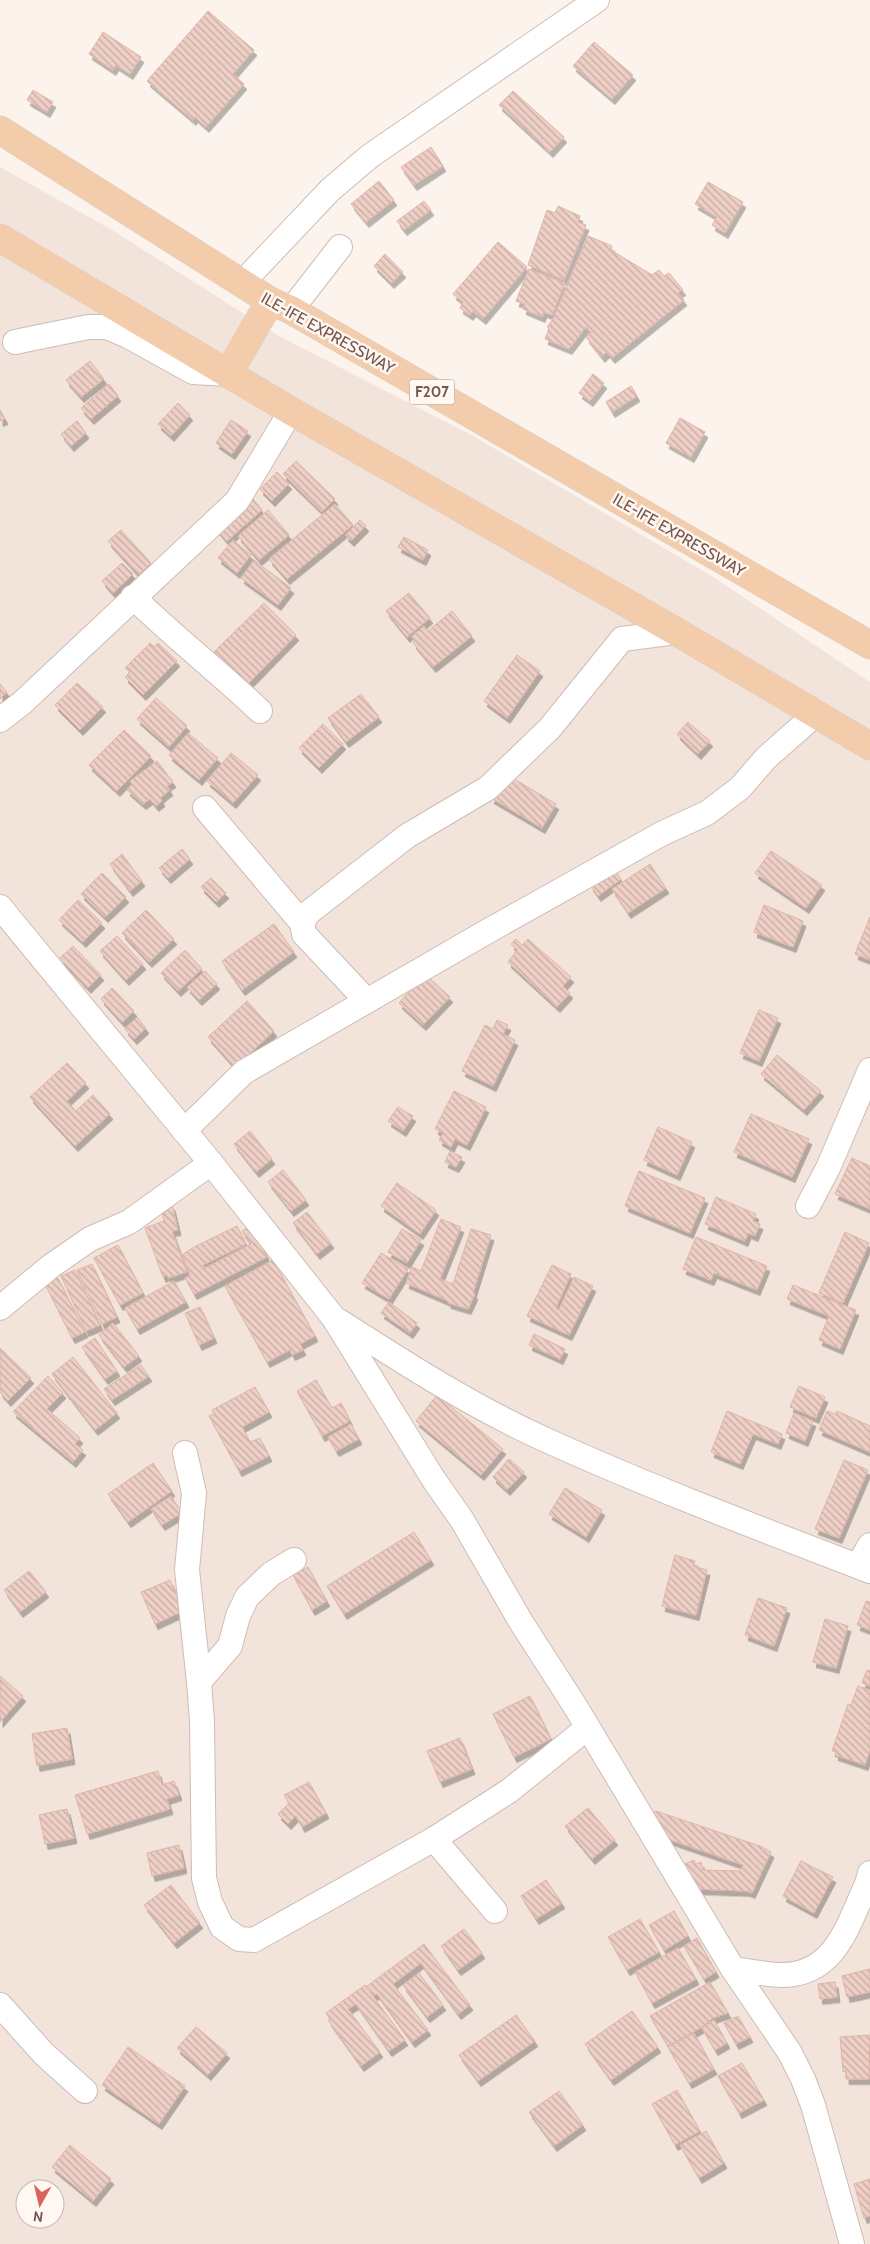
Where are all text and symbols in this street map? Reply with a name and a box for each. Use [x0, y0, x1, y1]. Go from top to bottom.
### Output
street label: ILE-IFE EXPRESSWAY [258, 288, 399, 378]
road number: F207 [410, 380, 454, 404]
street label: ILE-IFE EXPRESSWAY [609, 489, 749, 581]
north arrow [15, 2179, 65, 2229]
text: N [32, 2207, 44, 2226]

